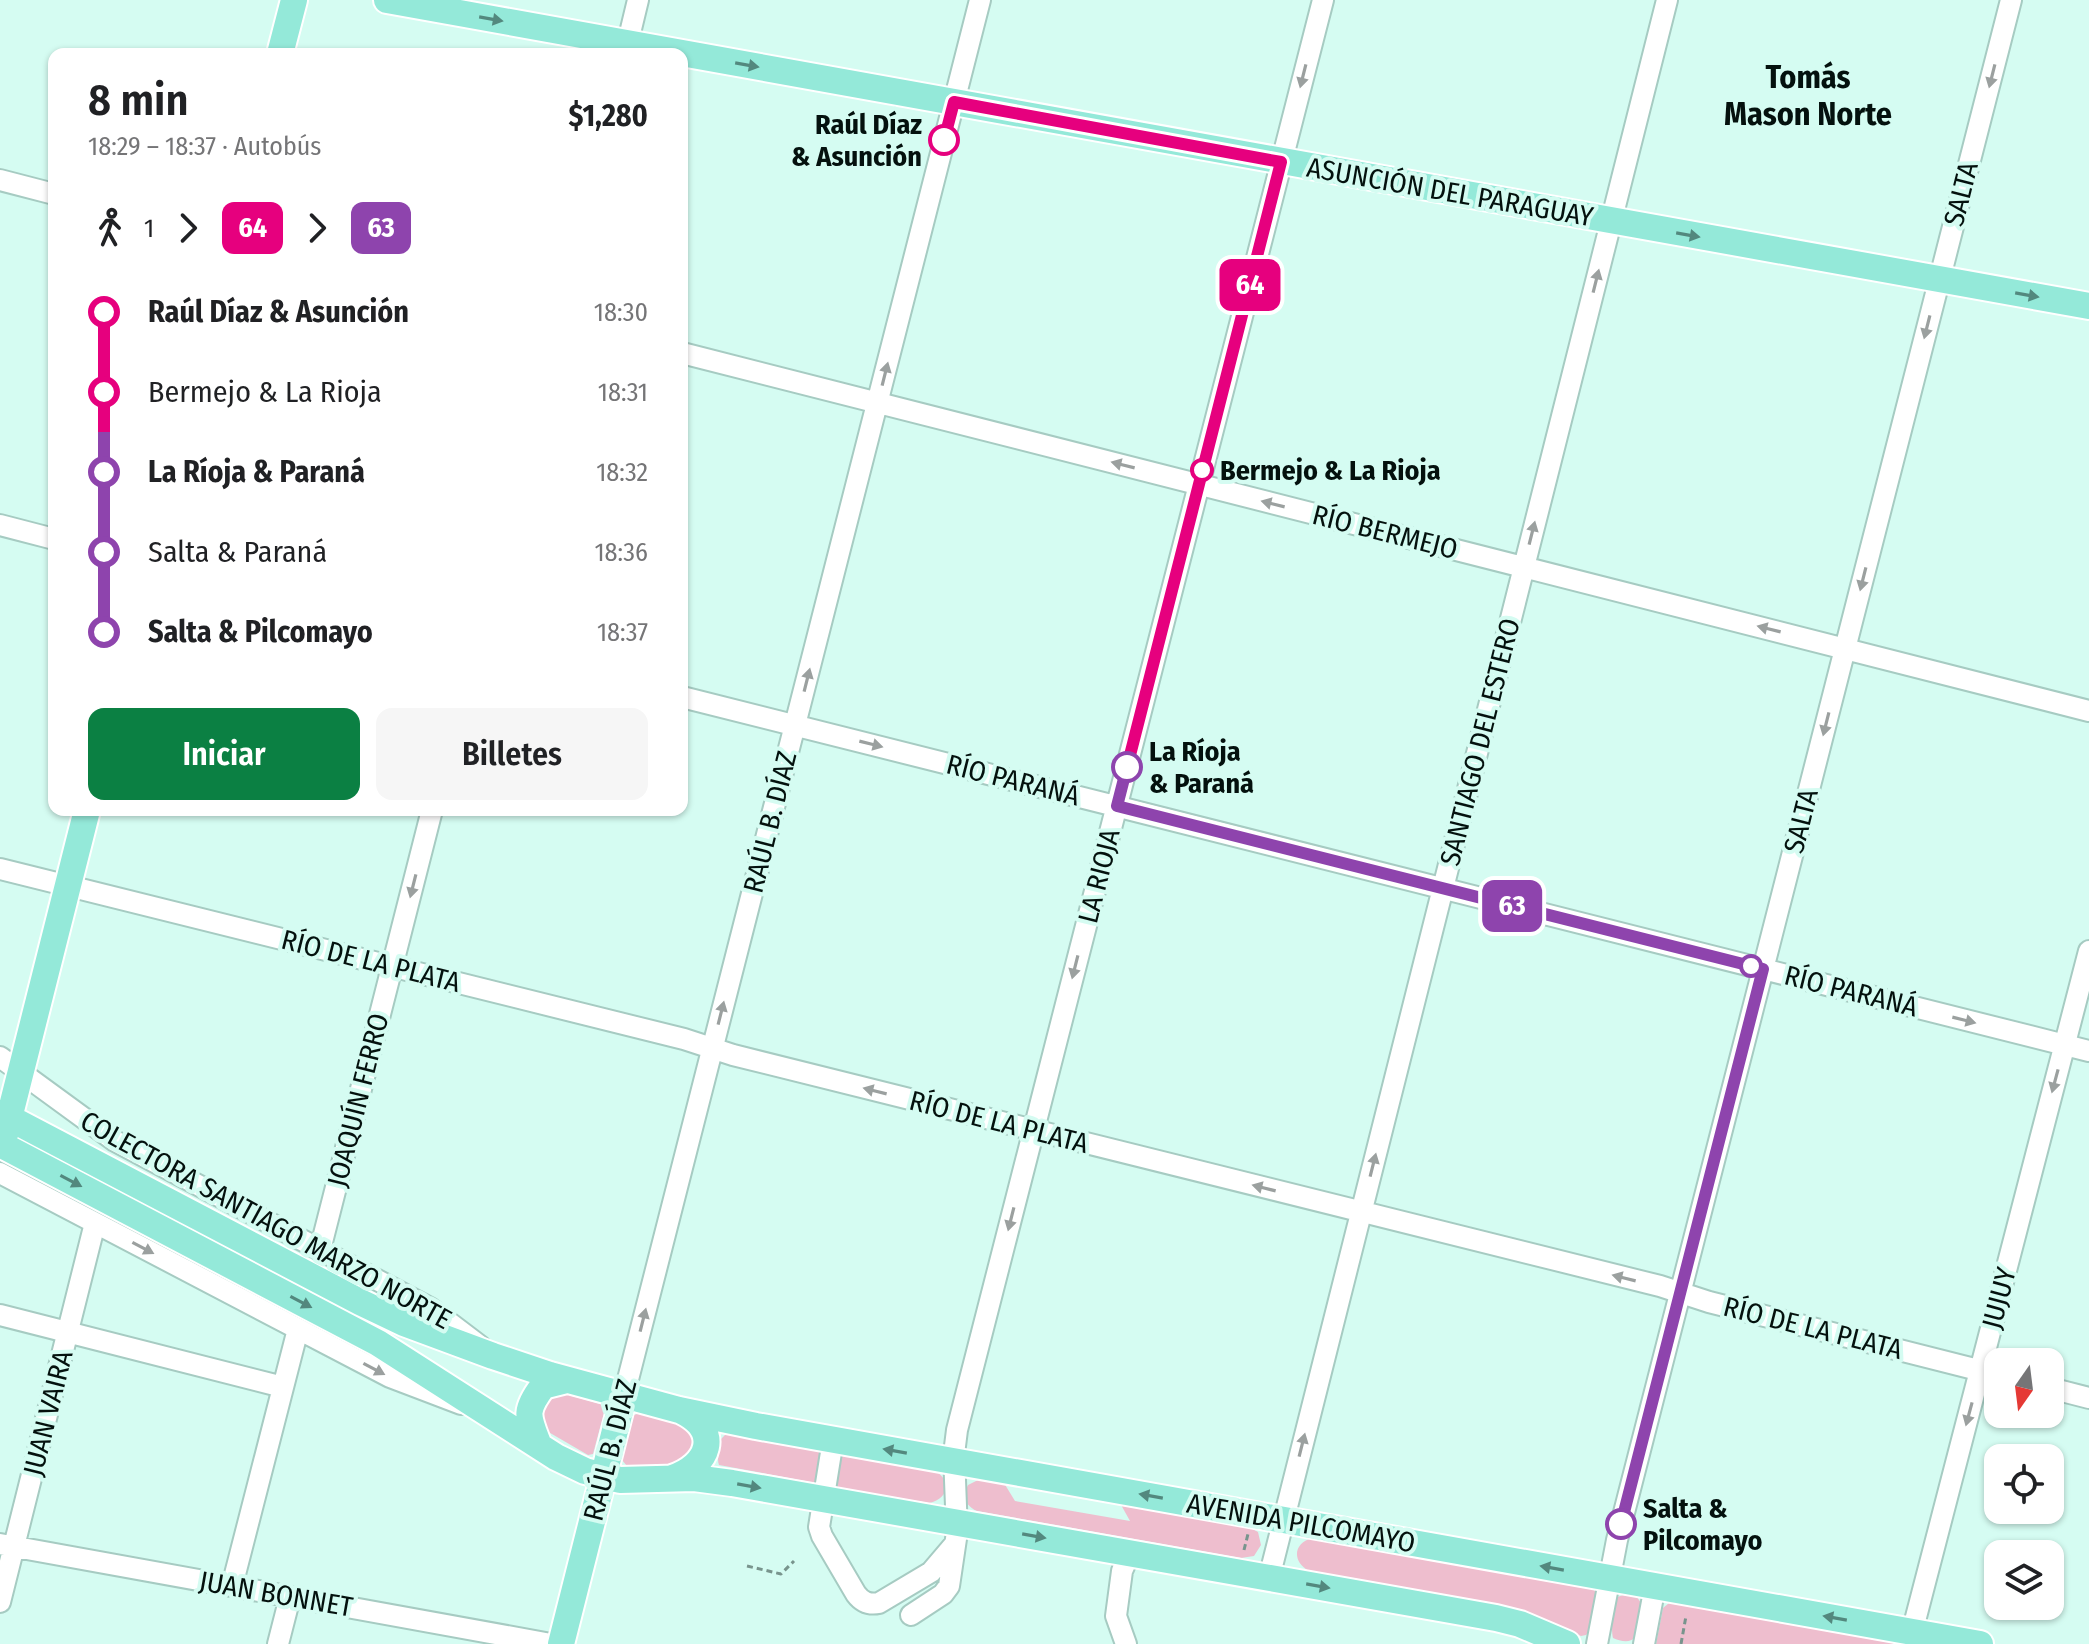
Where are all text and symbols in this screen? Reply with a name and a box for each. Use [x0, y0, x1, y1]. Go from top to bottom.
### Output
one-way arrow [479, 13, 504, 25]
district label: Tomás Mason Norte [1724, 58, 1892, 133]
one-way arrow [735, 60, 760, 72]
one-way arrow [1297, 63, 1309, 88]
one-way arrow [1985, 63, 1997, 88]
text: 8 min [88, 74, 189, 127]
text: $1,280 [569, 98, 648, 134]
place label: Raúl Díaz & Asunción [791, 108, 922, 173]
marker: Raúl Díaz & Asunción [929, 125, 959, 155]
text: 18:29 – 18:37 · Autobús [88, 131, 321, 162]
street label: ASUNCIÓN DEL PARAGUAY [1304, 151, 1596, 233]
street label: SALTA [1937, 158, 1985, 229]
icon: walk [88, 206, 132, 250]
icon: forward [166, 206, 210, 250]
icon: forward [295, 206, 339, 250]
text: 64 [238, 211, 267, 244]
text: 63 [367, 211, 395, 244]
text: 1 [144, 213, 154, 244]
one-way arrow [1676, 229, 1701, 241]
line badge: 64 [1214, 259, 1286, 311]
text: 64 [1235, 268, 1265, 301]
one-way arrow [1591, 269, 1603, 294]
one-way arrow [2015, 290, 2040, 302]
text: Raúl Díaz & Asunción [148, 294, 409, 330]
text: 18:30 [594, 297, 648, 328]
one-way arrow [1921, 315, 1933, 340]
one-way arrow [879, 361, 891, 386]
text: Bermejo & La Rioja [148, 374, 382, 410]
text: 18:31 [598, 377, 648, 408]
text: La Ríoja & Paraná [148, 454, 365, 490]
place label: Bermejo & La Rioja [1220, 454, 1441, 487]
text: 18:32 [596, 457, 648, 488]
one-way arrow [1110, 459, 1135, 471]
marker: Bermejo & La Rioja [1191, 459, 1213, 481]
one-way arrow [1261, 497, 1286, 509]
street label: RÍO BERMEJO [1309, 498, 1461, 566]
one-way arrow [1527, 521, 1539, 546]
text: Salta & Paraná [148, 534, 327, 570]
text: 18:36 [594, 537, 648, 568]
one-way arrow [1856, 567, 1868, 592]
text: Salta & Pilcomayo [148, 614, 373, 650]
street label: SANTIAGO DEL ESTERO [1433, 615, 1527, 869]
text: 18:37 [597, 617, 648, 648]
one-way arrow [1757, 623, 1782, 635]
one-way arrow [801, 668, 813, 693]
button: Iniciar [88, 708, 360, 800]
button: Billetes [376, 708, 648, 800]
one-way arrow [1819, 712, 1831, 737]
place label: La Ríoja & Paraná [1149, 735, 1254, 800]
one-way arrow [858, 739, 883, 751]
street label: RAÚL B. DÍAZ [737, 748, 803, 896]
street label: RÍO PARANÁ [943, 748, 1083, 813]
marker: La Ríoja & Paraná [1112, 752, 1142, 782]
street label: SALTA [1777, 785, 1825, 856]
street label: LA RIOJA [1071, 825, 1127, 927]
one-way arrow [406, 873, 418, 898]
line badge: 63 [1476, 880, 1548, 932]
text: 63 [1498, 889, 1526, 922]
street label: RÍO DE LA PLATA [278, 923, 464, 999]
one-way arrow [1069, 955, 1081, 980]
unlabelled marker [1740, 955, 1762, 977]
street label: RÍO PARANÁ [1781, 959, 1921, 1024]
one-way arrow [716, 1001, 728, 1026]
street label: JOAQUÍN FERRO [321, 1010, 395, 1190]
one-way arrow [1952, 1014, 1977, 1027]
one-way arrow [2049, 1068, 2061, 1093]
one-way arrow [863, 1084, 888, 1096]
street label: RÍO DE LA PLATA [906, 1084, 1092, 1160]
street label: COLECTORA SANTIAGO MARZO NORTE [75, 1104, 457, 1336]
one-way arrow [1367, 1153, 1379, 1178]
one-way arrow [59, 1175, 82, 1188]
one-way arrow [1251, 1181, 1276, 1193]
one-way arrow [1005, 1206, 1017, 1231]
one-way arrow [132, 1242, 155, 1255]
street label: JUJUY [1975, 1264, 2023, 1332]
one-way arrow [1612, 1271, 1637, 1283]
street label: RÍO DE LA PLATA [1720, 1290, 1906, 1366]
one-way arrow [290, 1294, 312, 1308]
one-way arrow [638, 1307, 650, 1332]
street label: JUAN VAIRA [17, 1347, 80, 1479]
north arrow [1984, 1348, 2064, 1428]
map controls [1984, 1348, 2064, 1620]
one-way arrow [362, 1362, 385, 1375]
street label: RAÚL B. DÍAZ [577, 1376, 643, 1524]
one-way arrow [1962, 1401, 1974, 1426]
one-way arrow [1297, 1432, 1309, 1457]
one-way arrow [882, 1444, 907, 1457]
button: locate [1984, 1444, 2064, 1524]
one-way arrow [737, 1480, 762, 1492]
street label: AVENIDA PILCOMAYO [1184, 1487, 1418, 1559]
one-way arrow [1138, 1490, 1163, 1502]
place label: Salta & Pilcomayo [1643, 1492, 1763, 1557]
marker: Salta & Pilcomayo [1606, 1509, 1636, 1539]
one-way arrow [1022, 1531, 1047, 1543]
button: layers [1984, 1540, 2064, 1620]
one-way arrow [1539, 1561, 1564, 1573]
street label: JUAN BONNET [197, 1564, 355, 1624]
one-way arrow [1306, 1581, 1331, 1593]
one-way arrow [1822, 1612, 1847, 1624]

